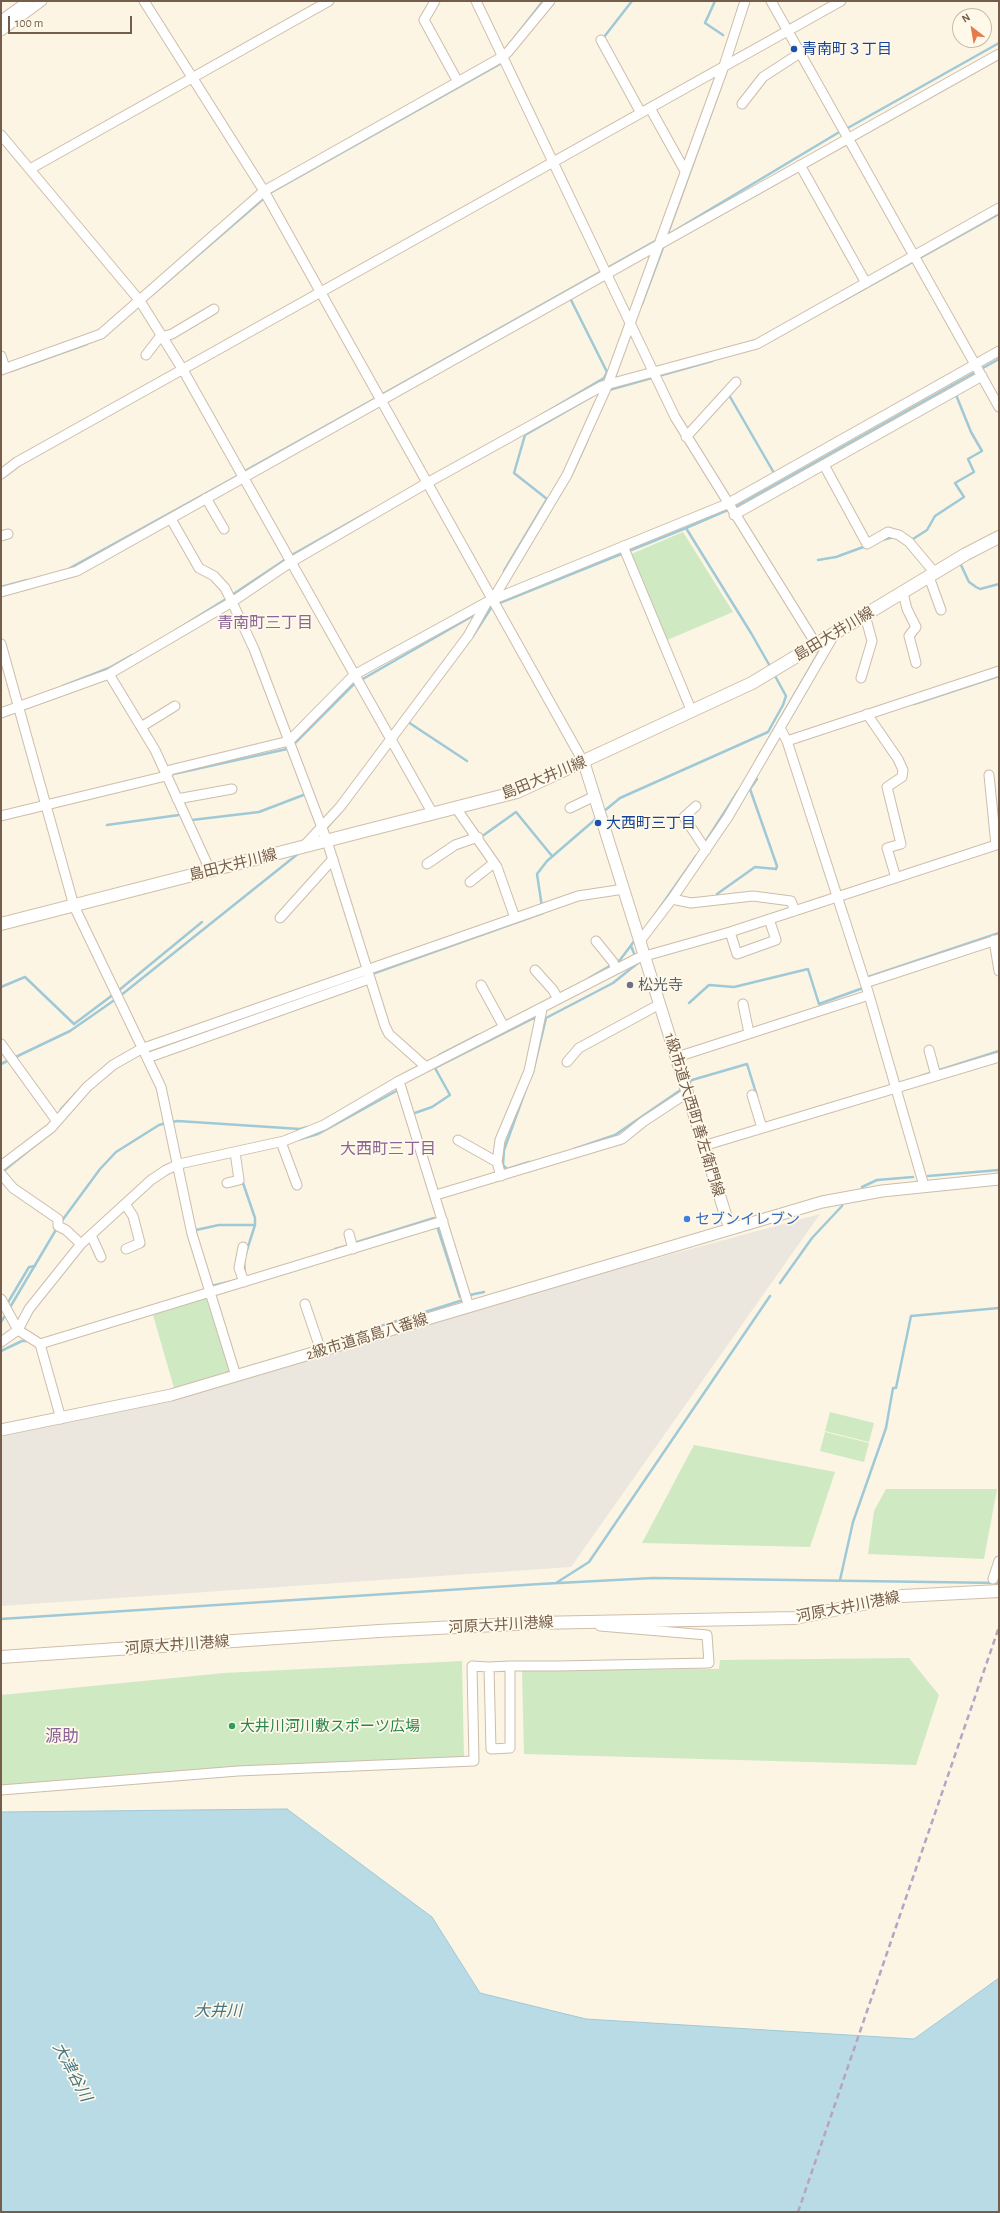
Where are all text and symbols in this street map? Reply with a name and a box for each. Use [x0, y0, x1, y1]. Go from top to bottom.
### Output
scale bar [10, 8, 134, 34]
north arrow [952, 8, 992, 48]
text: N [960, 11, 972, 25]
text: 100 m [15, 17, 43, 29]
place label: 青南町３丁目 [802, 40, 892, 58]
marker: 青南町３丁目 [789, 44, 799, 54]
street label: 島田大井川線 [791, 603, 877, 665]
district label: 青南町三丁目 [217, 613, 313, 633]
street label: 島田大井川線 [499, 753, 589, 803]
place label: 大西町三丁目 [606, 814, 696, 832]
marker: 大西町三丁目 [593, 818, 603, 828]
street label: 島田大井川線 [187, 845, 279, 885]
place label: 松光寺 [638, 976, 683, 994]
marker: 松光寺 [625, 980, 635, 990]
street label: 1級市道大西町善左衛門線 [661, 1031, 727, 1199]
district label: 大西町三丁目 [340, 1139, 436, 1159]
place label: セブンイレブン [695, 1210, 800, 1228]
marker: セブンイレブン [682, 1214, 692, 1224]
street label: 2級市道高島八番線 [304, 1310, 430, 1364]
street label: 河原大井川港線 [795, 1588, 901, 1626]
street label: 河原大井川港線 [448, 1613, 554, 1637]
street label: 河原大井川港線 [124, 1632, 230, 1658]
place label: 大井川河川敷スポーツ広場 [240, 1717, 420, 1735]
marker: 大井川河川敷スポーツ広場 [227, 1721, 237, 1731]
district label: 源助 [45, 1727, 79, 1747]
water label: 大井川 [194, 2001, 242, 2021]
water label: 大津谷川 [49, 2039, 95, 2105]

